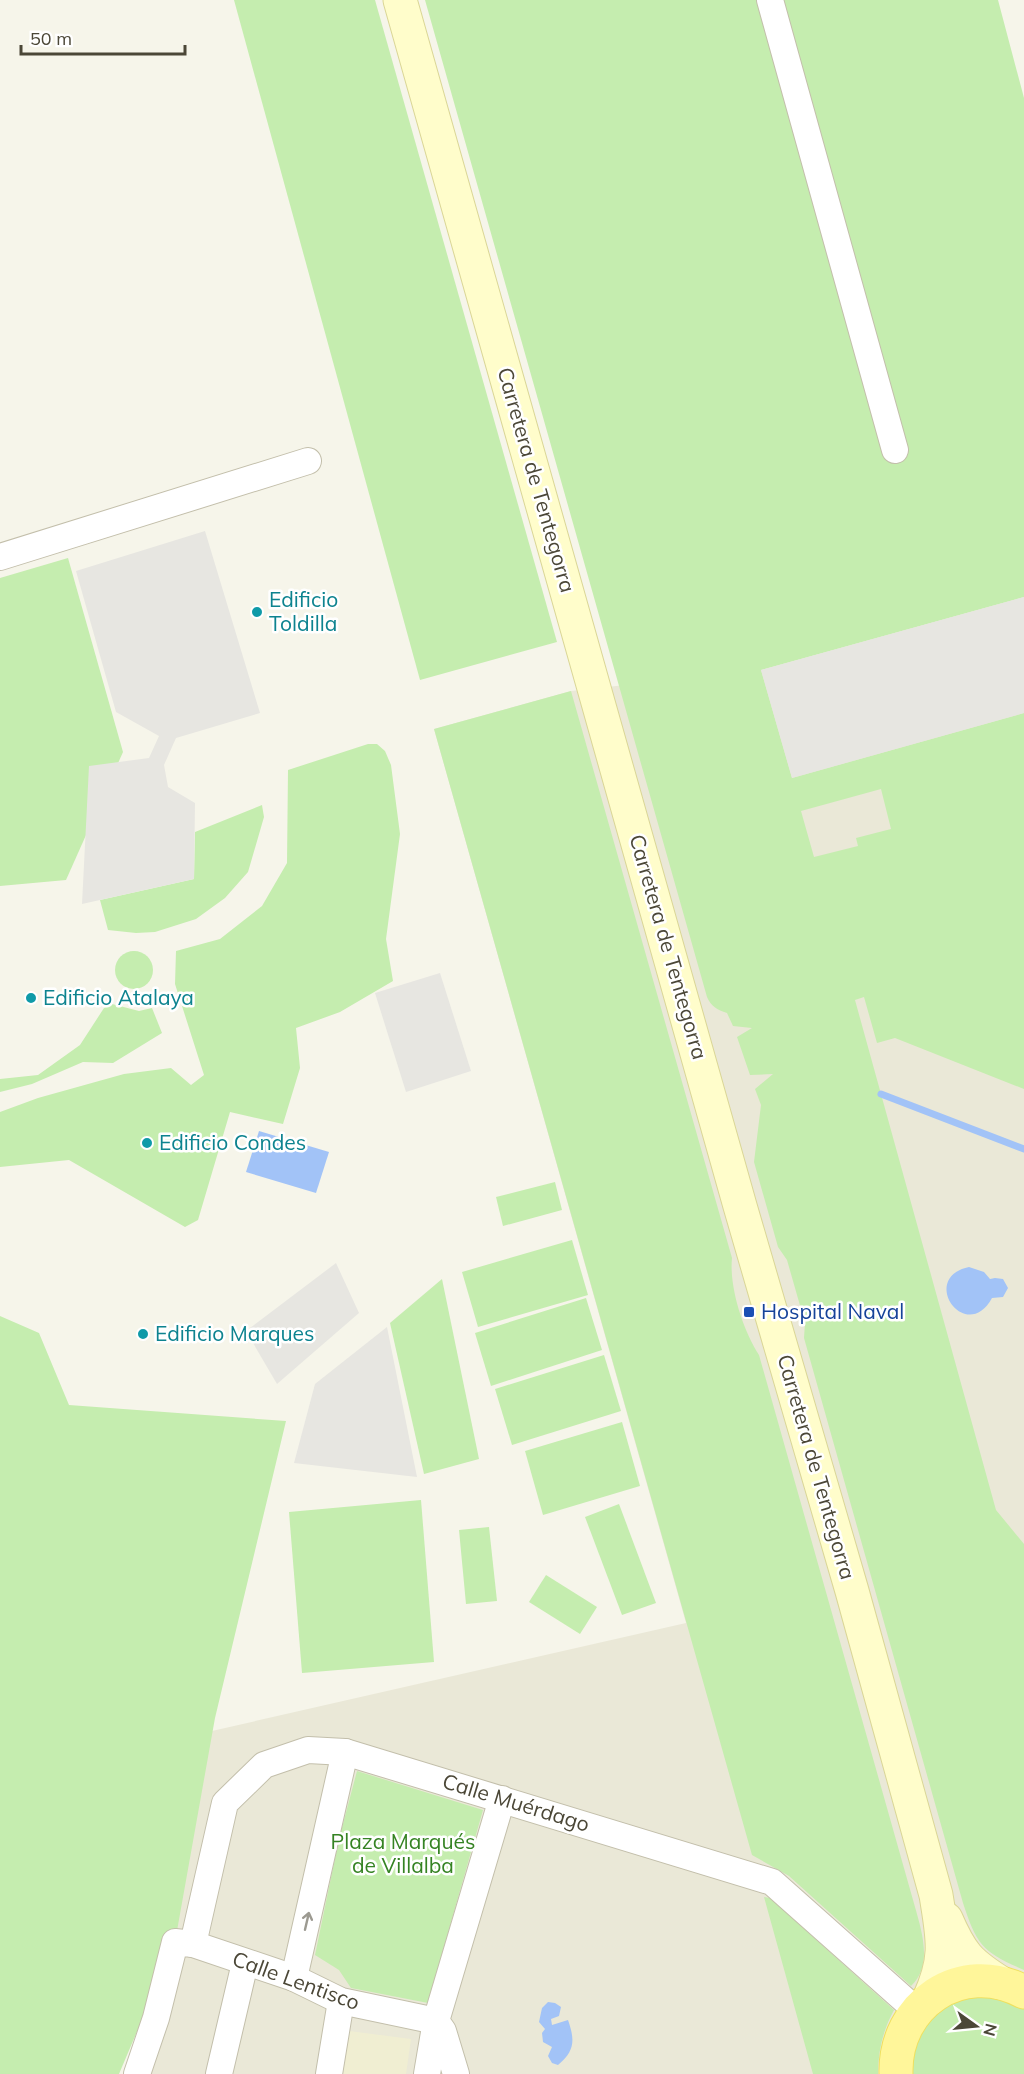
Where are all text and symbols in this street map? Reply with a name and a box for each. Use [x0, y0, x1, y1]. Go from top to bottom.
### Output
scale bar [21, 18, 184, 56]
text: 50 m [30, 27, 72, 50]
street label: Carretera de Tentegorra [492, 364, 582, 595]
place label: Edificio Toldilla [269, 586, 338, 636]
marker: Edificio Toldilla [250, 605, 264, 619]
street label: Carretera de Tentegorra [624, 831, 714, 1062]
place label: Edificio Atalaya [43, 984, 194, 1010]
marker: Edificio Atalaya [24, 991, 38, 1005]
place label: Edificio Condes [159, 1129, 306, 1155]
marker: Edificio Condes [140, 1136, 154, 1150]
place label: Hospital Naval [761, 1298, 904, 1324]
marker: Hospital Naval [742, 1305, 756, 1319]
place label: Edificio Marques [155, 1320, 314, 1346]
marker: Edificio Marques [136, 1327, 150, 1341]
street label: Carretera de Tentegorra [772, 1351, 862, 1582]
street label: Calle Muérdago [440, 1767, 593, 1837]
park label: Plaza Marqués de Villalba [331, 1828, 475, 1878]
one-way arrow [301, 1912, 313, 1931]
street label: Calle Lentisco [229, 1945, 364, 2015]
north arrow [946, 1996, 1006, 2056]
text: N [979, 2021, 1002, 2038]

